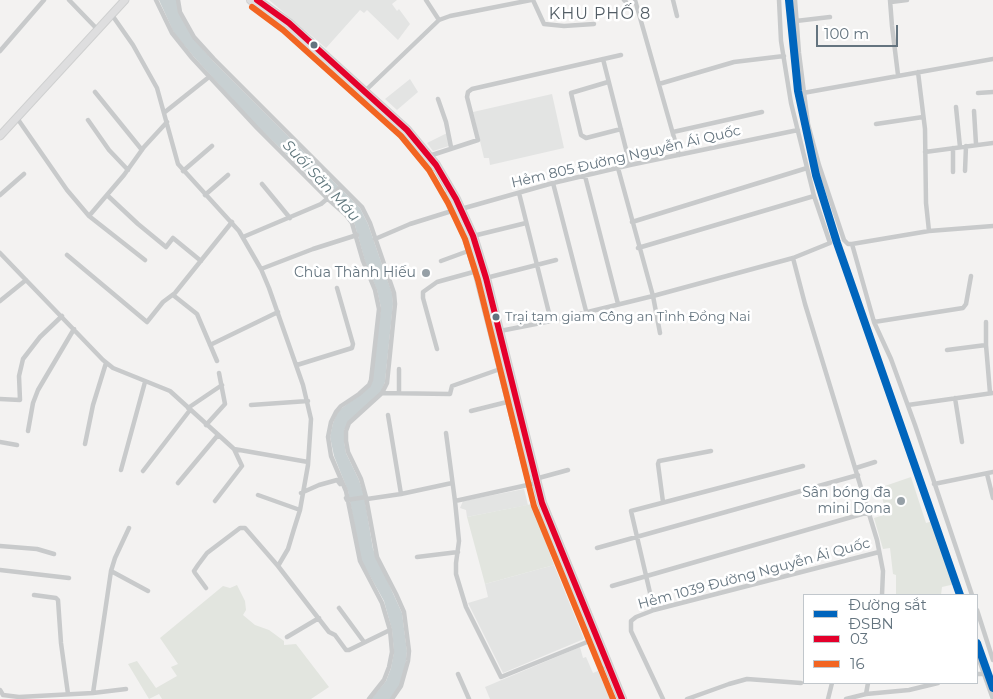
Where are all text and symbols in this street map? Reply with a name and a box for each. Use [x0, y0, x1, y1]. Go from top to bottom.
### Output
district label: KHU PHỐ 8 [548, 4, 652, 24]
scale bar [818, 15, 900, 47]
text: 100 m [824, 24, 869, 43]
unlabelled marker [309, 40, 319, 50]
street label: Hẻm 805 Đường Nguyễn Ái Quốc [510, 122, 742, 192]
water label: Suối Săn Máu [279, 137, 363, 225]
place label: Chùa Thành Hiếu [294, 265, 416, 281]
marker: Chùa Thành Hiếu [420, 267, 432, 279]
place label: Trại tạm giam Công an Tỉnh Đồng Nai [505, 309, 750, 325]
marker: Trại tạm giam Công an Tỉnh Đồng Nai [491, 312, 501, 322]
place label: Sân bóng đa mini Dona [802, 485, 891, 518]
marker: Sân bóng đa mini Dona [895, 495, 907, 507]
street label: Hẻm 1039 Đường Nguyễn Ái Quốc [636, 535, 872, 613]
legend [803, 594, 978, 684]
text: Đường sắt ĐSBN [848, 595, 927, 633]
text: 03 [850, 629, 868, 648]
text: 16 [850, 654, 865, 673]

